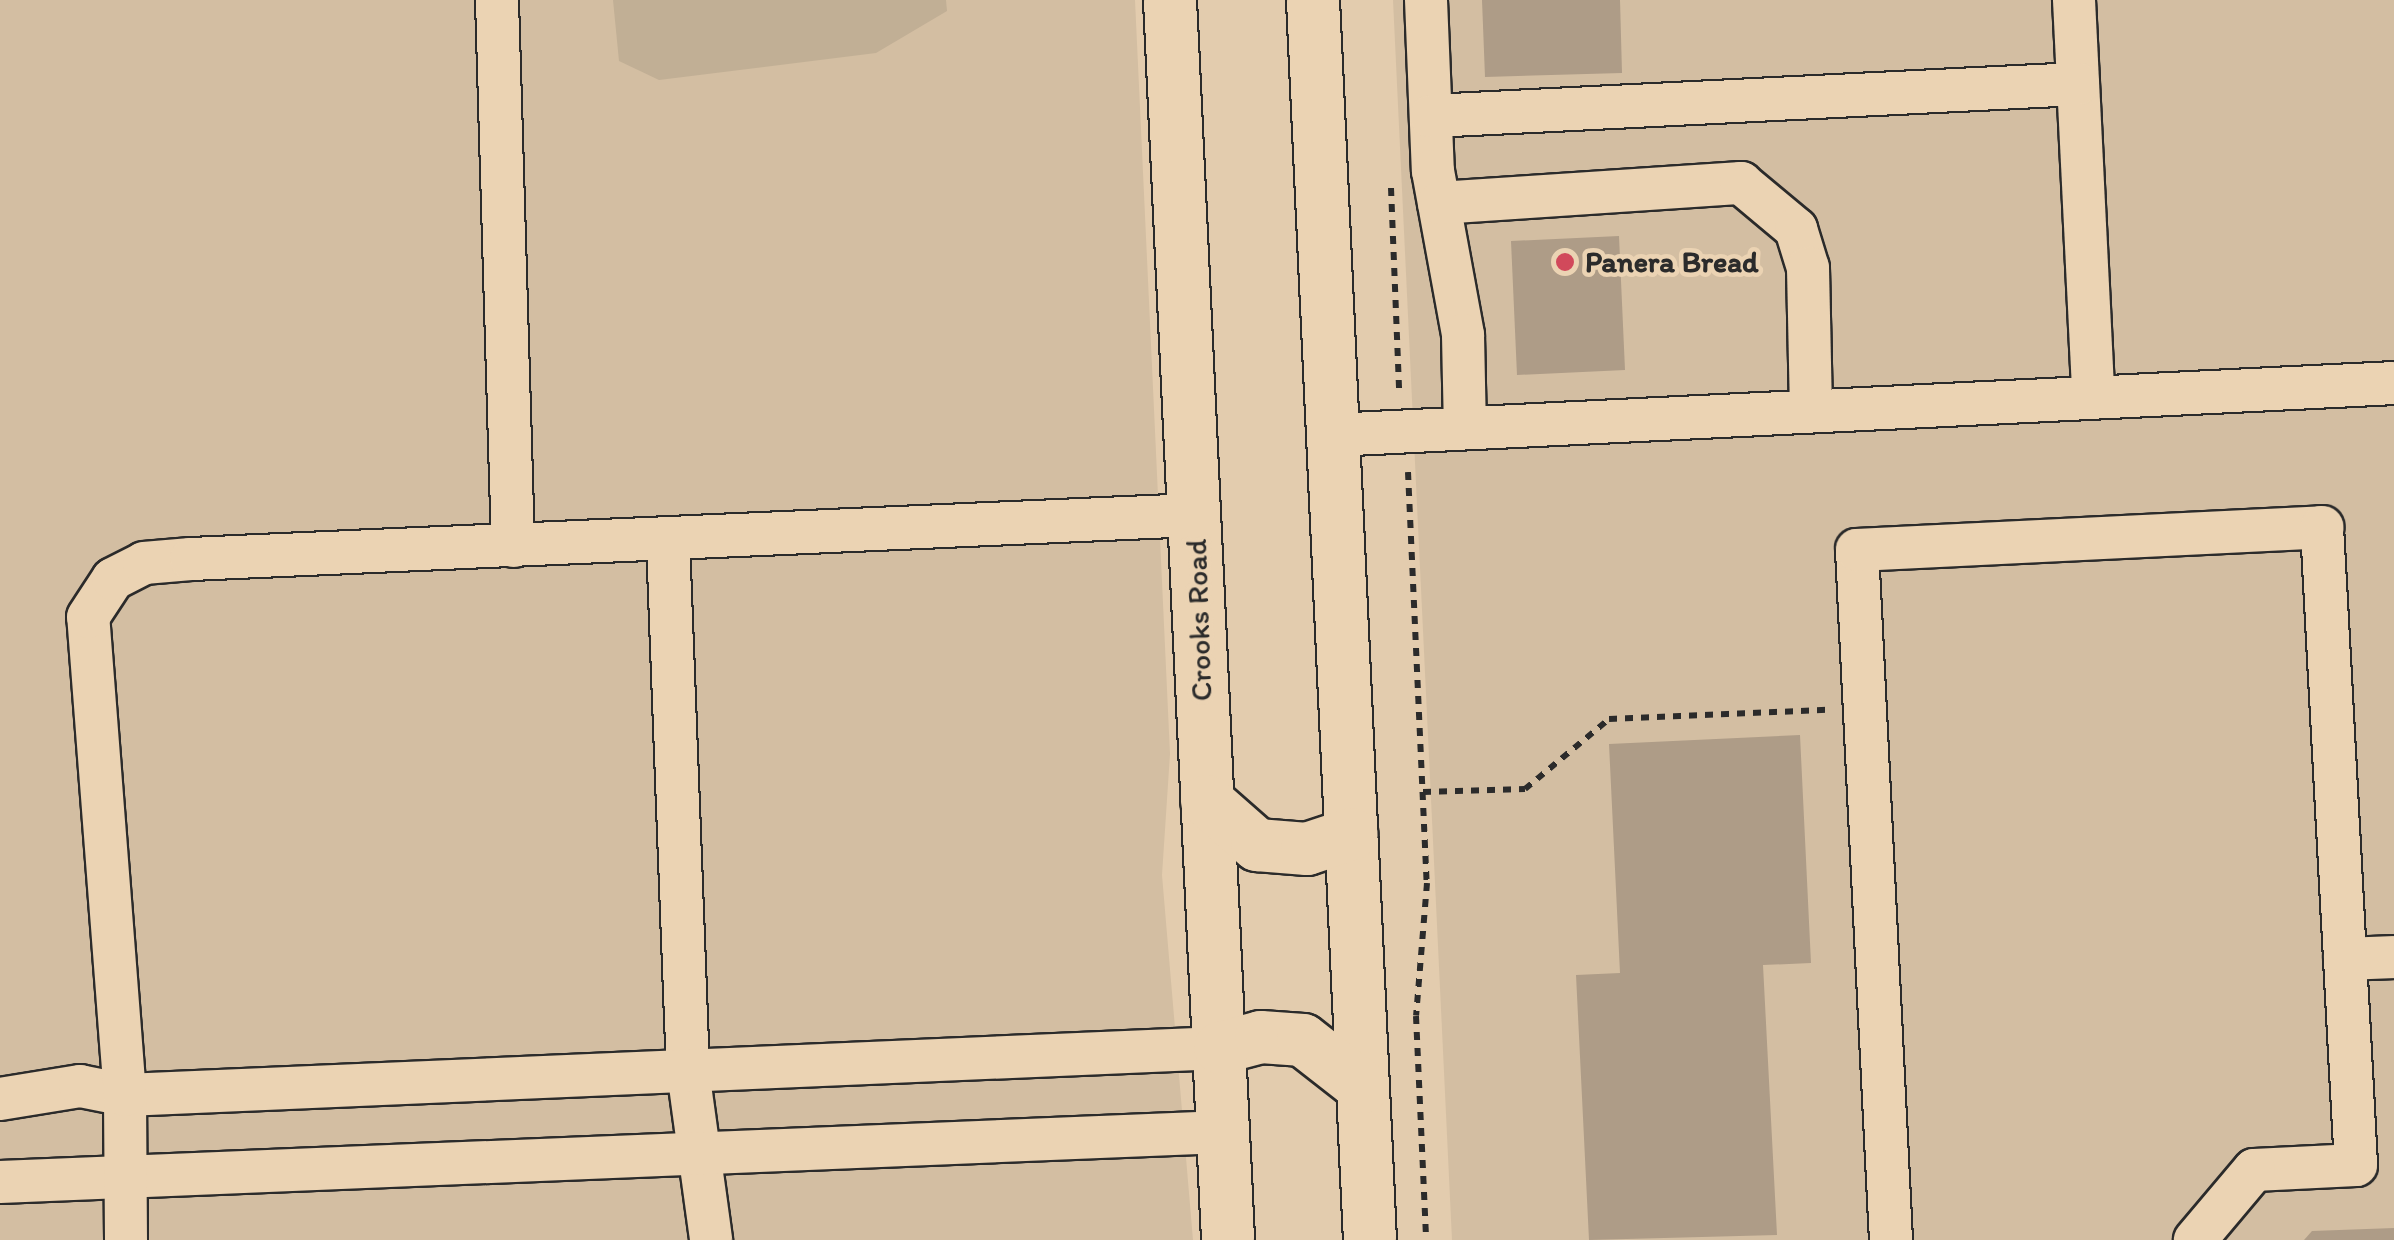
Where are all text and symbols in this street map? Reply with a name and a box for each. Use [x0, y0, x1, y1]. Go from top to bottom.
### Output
place label: Panera Bread [1585, 244, 1758, 280]
marker: Panera Bread [1554, 251, 1576, 273]
street label: Crooks Road [1178, 539, 1220, 701]

